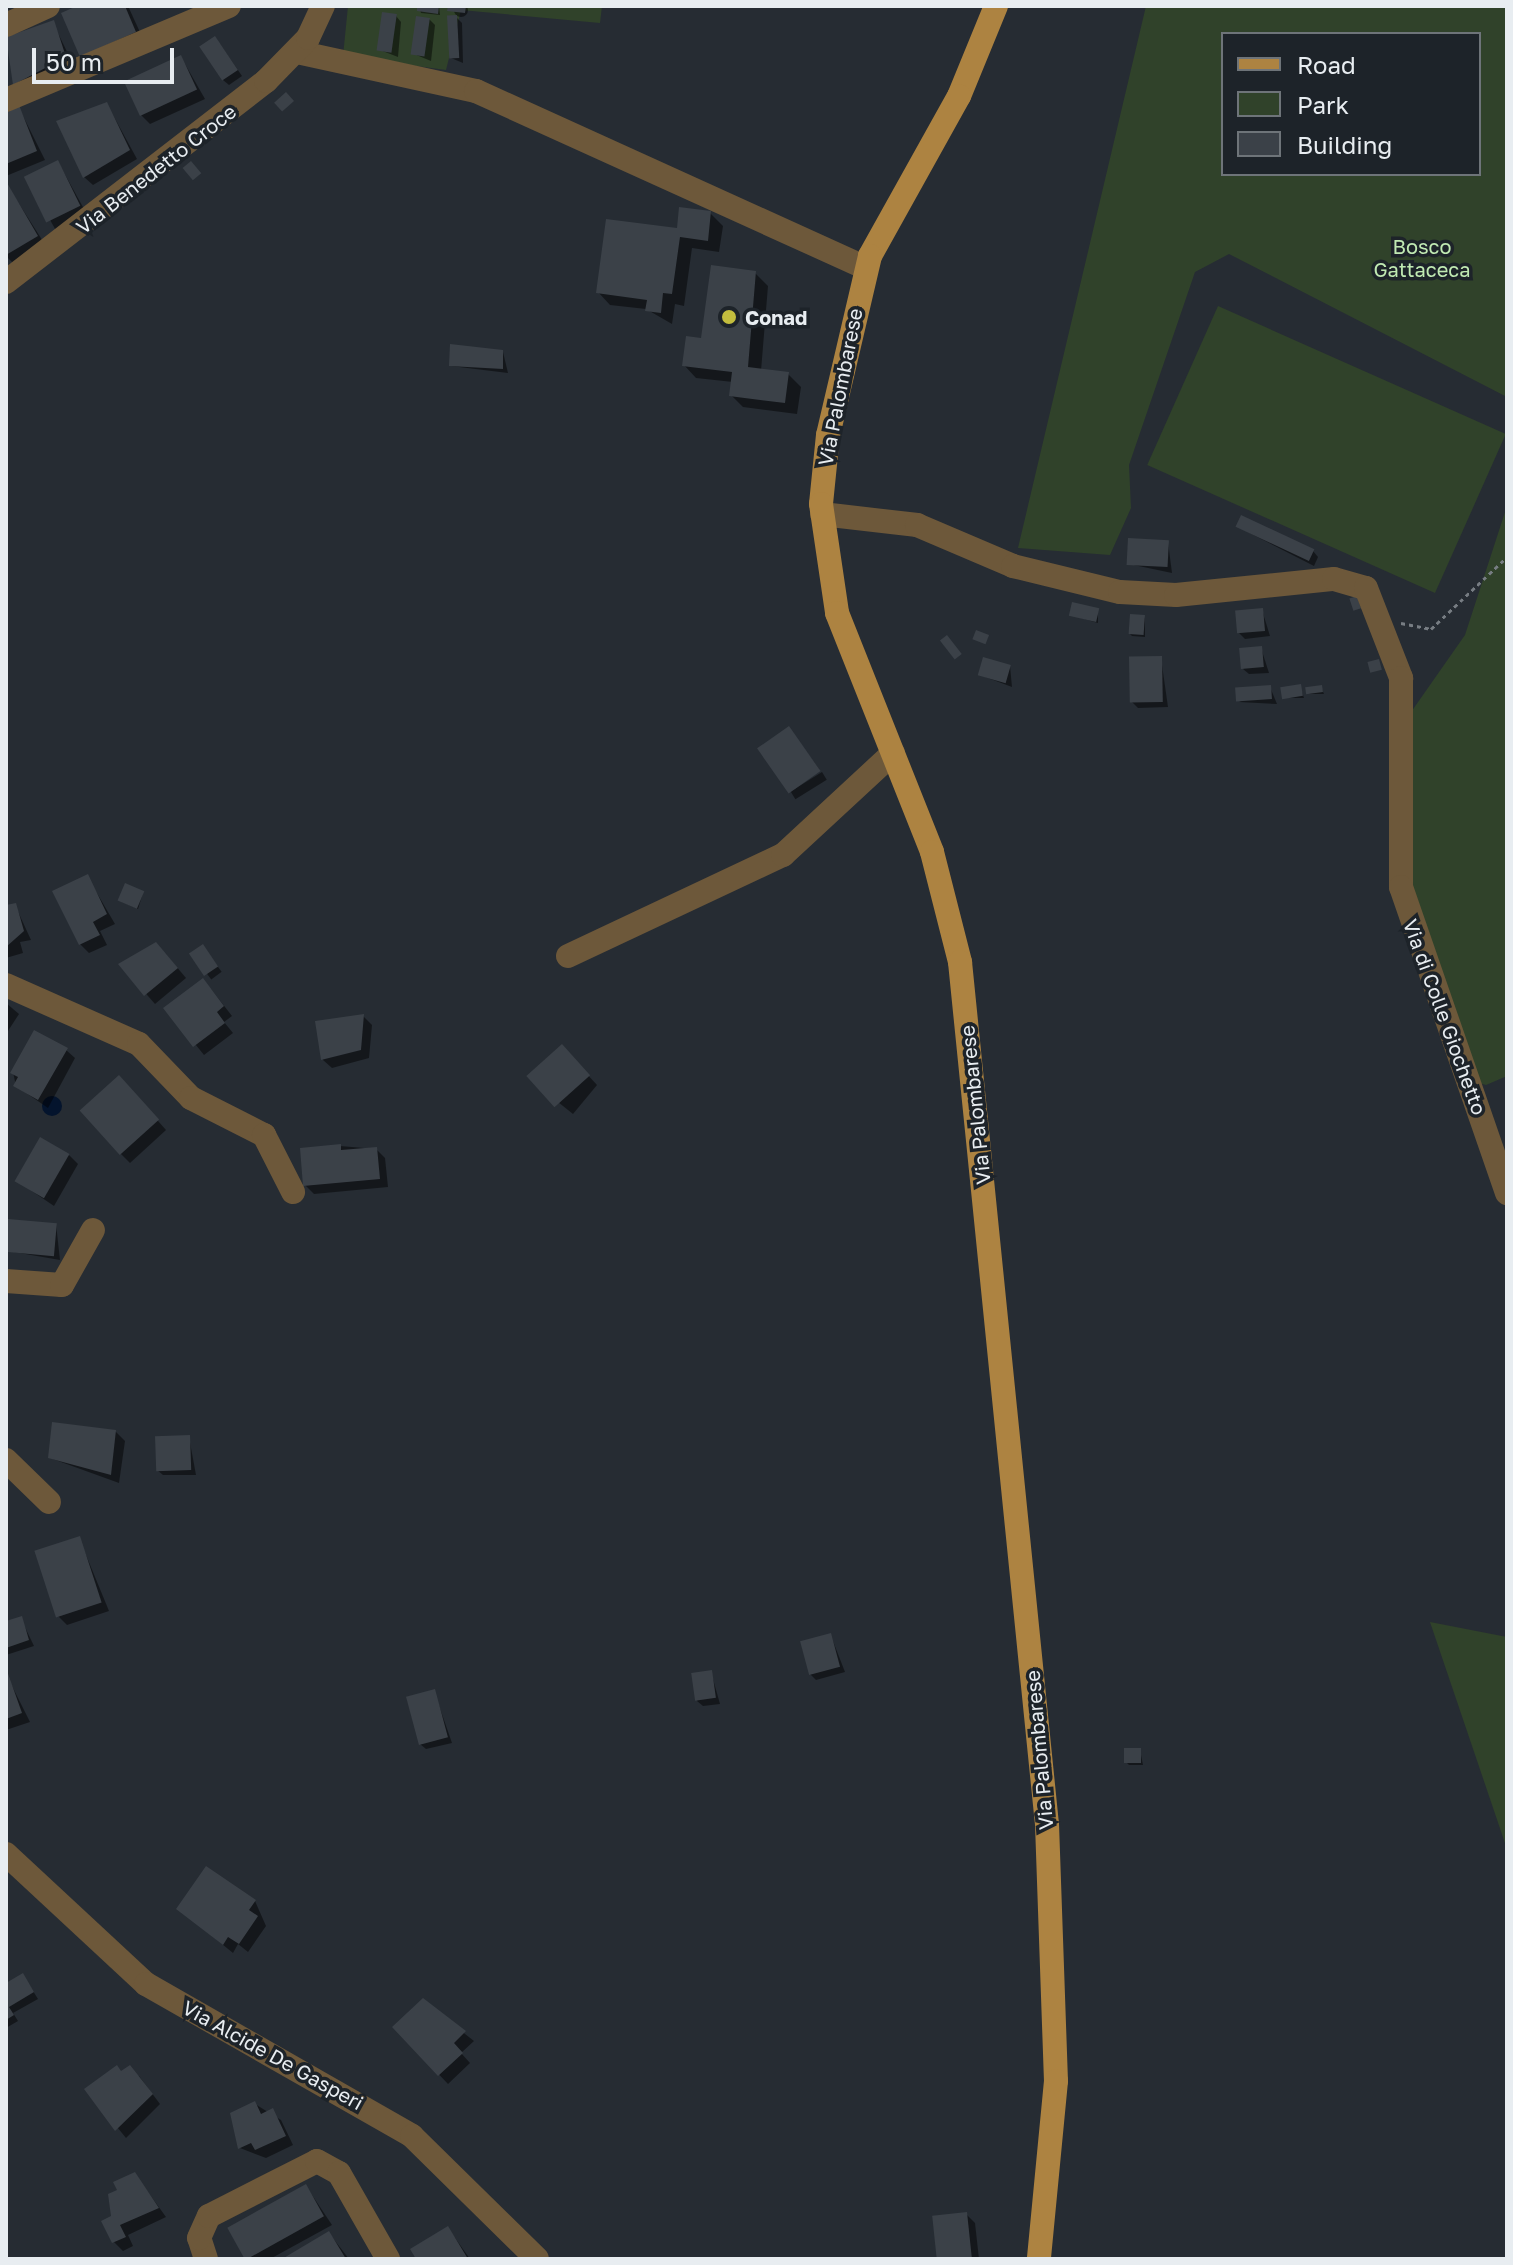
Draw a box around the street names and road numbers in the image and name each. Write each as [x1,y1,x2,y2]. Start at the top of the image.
street label: Via Benedetto Croce [71,99,241,239]
street label: Via Palombarese [813,306,867,468]
street label: Via di Colle Giochetto [1398,916,1492,1118]
street label: Via Palombarese [955,1024,995,1186]
street label: Via Palombarese [1020,1669,1058,1831]
street label: Via Alcide De Gasperi [178,1995,368,2115]

